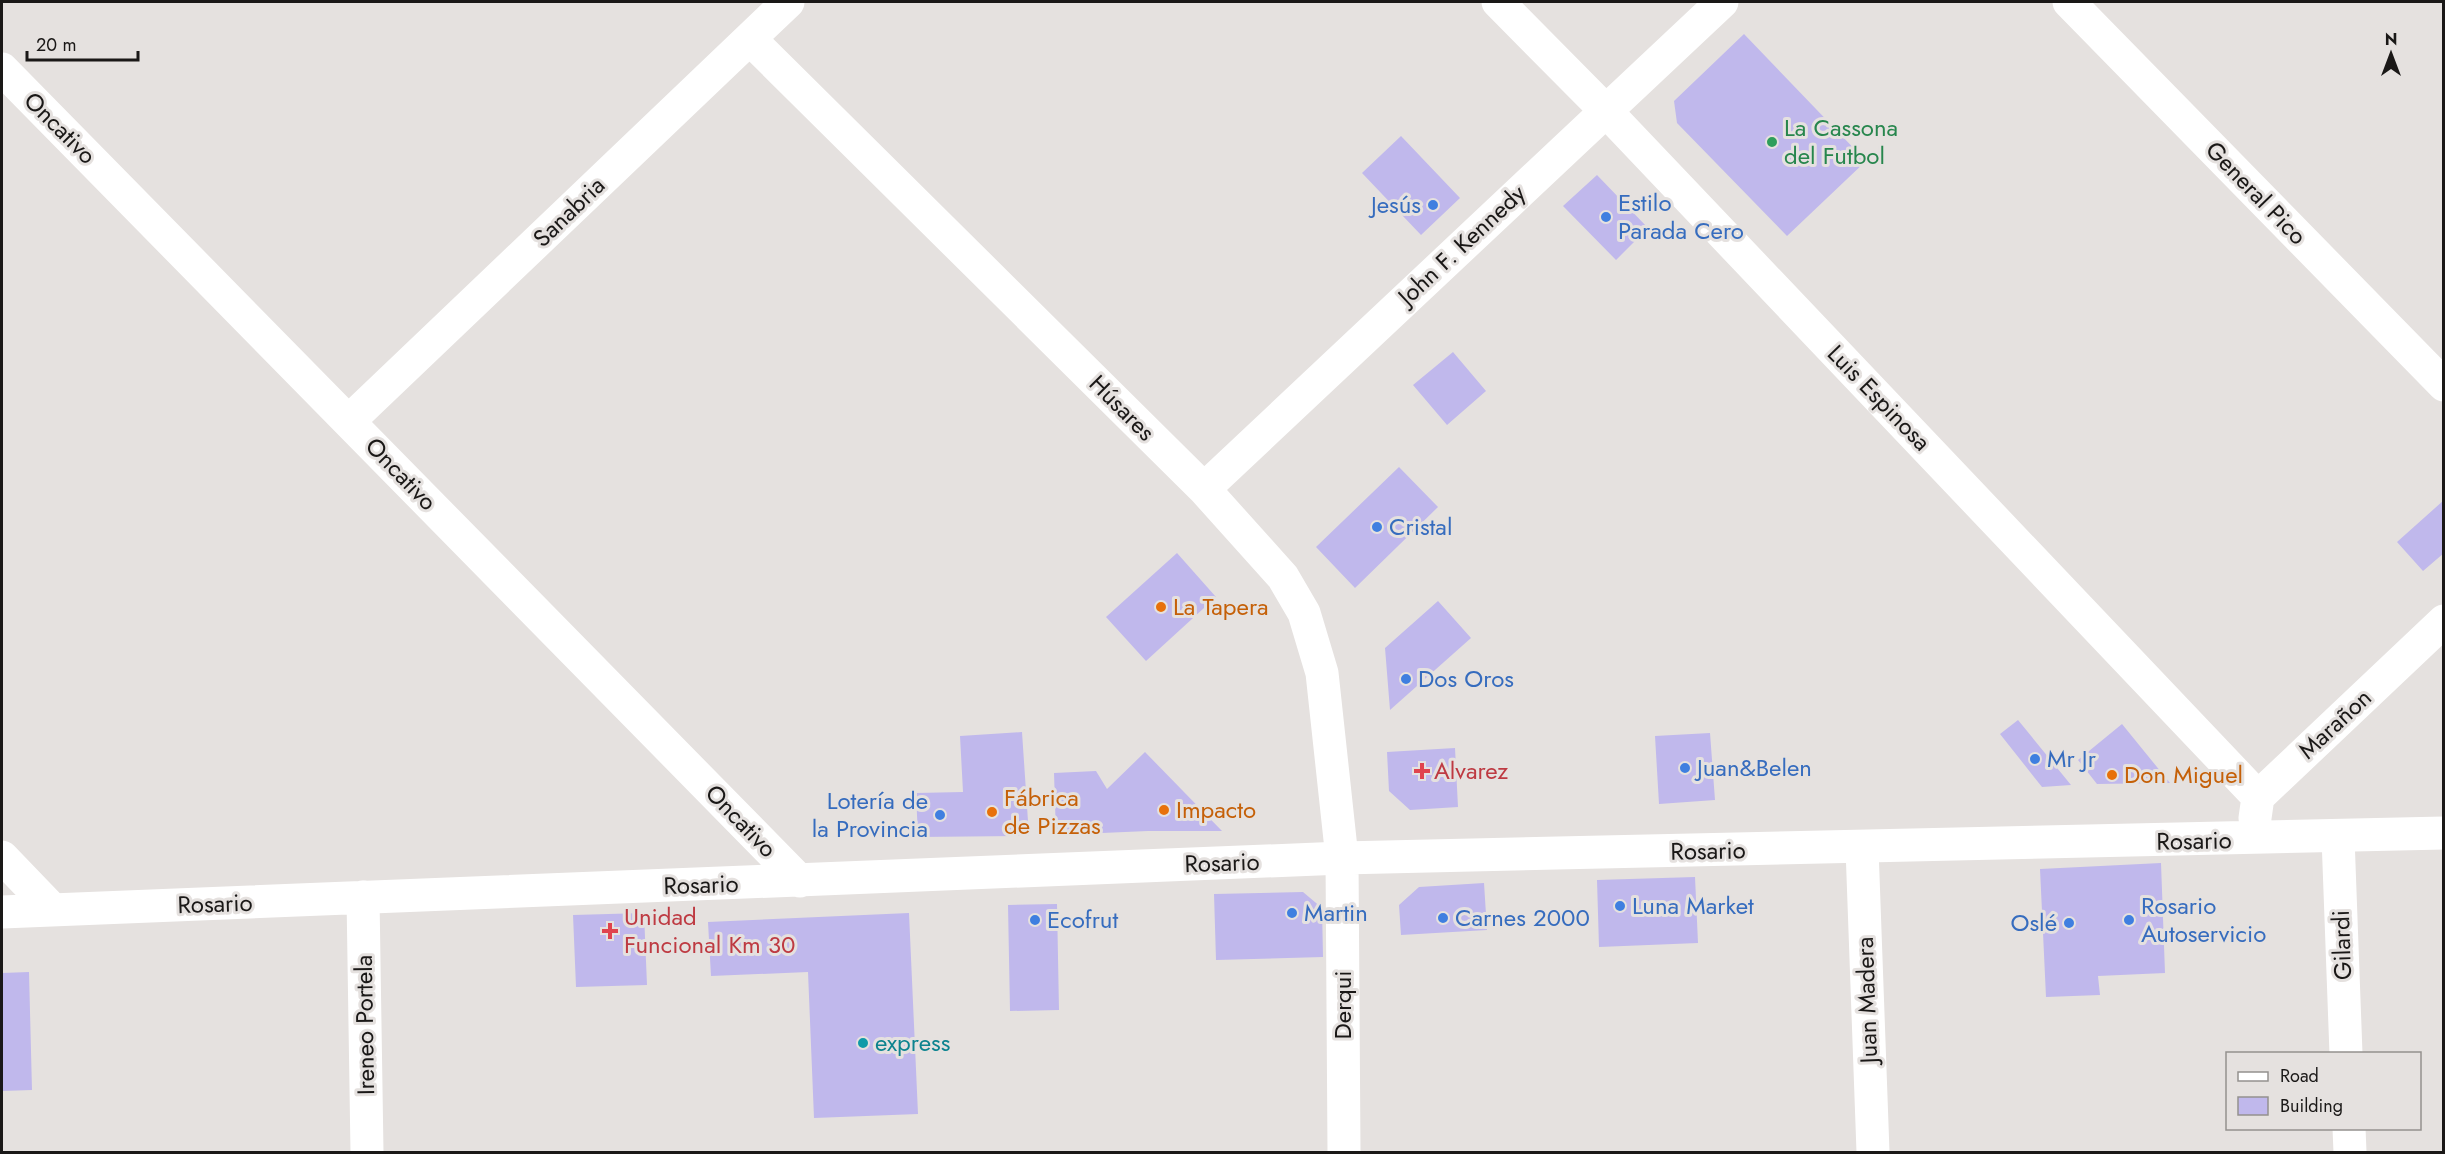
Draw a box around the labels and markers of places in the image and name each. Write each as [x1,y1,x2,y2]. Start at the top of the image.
place label: La Cassona del Futbol [1784,110,1898,173]
marker: La Cassona del Futbol [1765,135,1779,149]
place label: Estilo Parada Cero [1618,185,1744,248]
place label: Jesús [1368,187,1421,222]
marker: Jesús [1426,198,1440,212]
marker: Estilo Parada Cero [1599,210,1613,224]
place label: Cristal [1389,509,1452,544]
marker: Cristal [1370,520,1384,534]
place label: La Tapera [1173,589,1269,624]
marker: La Tapera [1154,600,1168,614]
place label: Dos Oros [1418,661,1514,696]
marker: Dos Oros [1399,672,1413,686]
place label: Mr Jr [2047,741,2097,776]
place label: Juan&Belen [1694,750,1812,785]
marker: Mr Jr [2028,752,2042,766]
place label: Alvarez [1434,753,1508,788]
place label: Don Miguel [2124,757,2243,792]
marker: Juan&Belen [1678,761,1692,775]
marker: Alvarez [1415,764,1429,778]
marker: Don Miguel [2105,768,2119,782]
place label: Fábrica de Pizzas [1004,780,1101,843]
place label: Lotería de la Provincia [812,783,928,846]
place label: Impacto [1176,792,1256,827]
marker: Impacto [1157,803,1171,817]
marker: Fábrica de Pizzas [985,805,999,819]
marker: Lotería de la Provincia [933,808,947,822]
place label: Luna Market [1632,888,1754,923]
place label: Rosario Autoservicio [2141,888,2266,951]
place label: Martin [1304,895,1368,930]
place label: Unidad Funcional Km 30 [624,899,795,962]
marker: Luna Market [1613,899,1627,913]
place label: Carnes 2000 [1455,900,1590,935]
place label: Ecofrut [1047,902,1118,937]
place label: Oslé [2010,905,2057,940]
marker: Martin [1285,906,1299,920]
marker: Carnes 2000 [1436,911,1450,925]
marker: Ecofrut [1028,913,1042,927]
marker: Rosario Autoservicio [2122,913,2136,927]
marker: Oslé [2062,916,2076,930]
marker: Unidad Funcional Km 30 [601,922,619,940]
place label: express [875,1025,950,1060]
marker: express [856,1036,870,1050]

